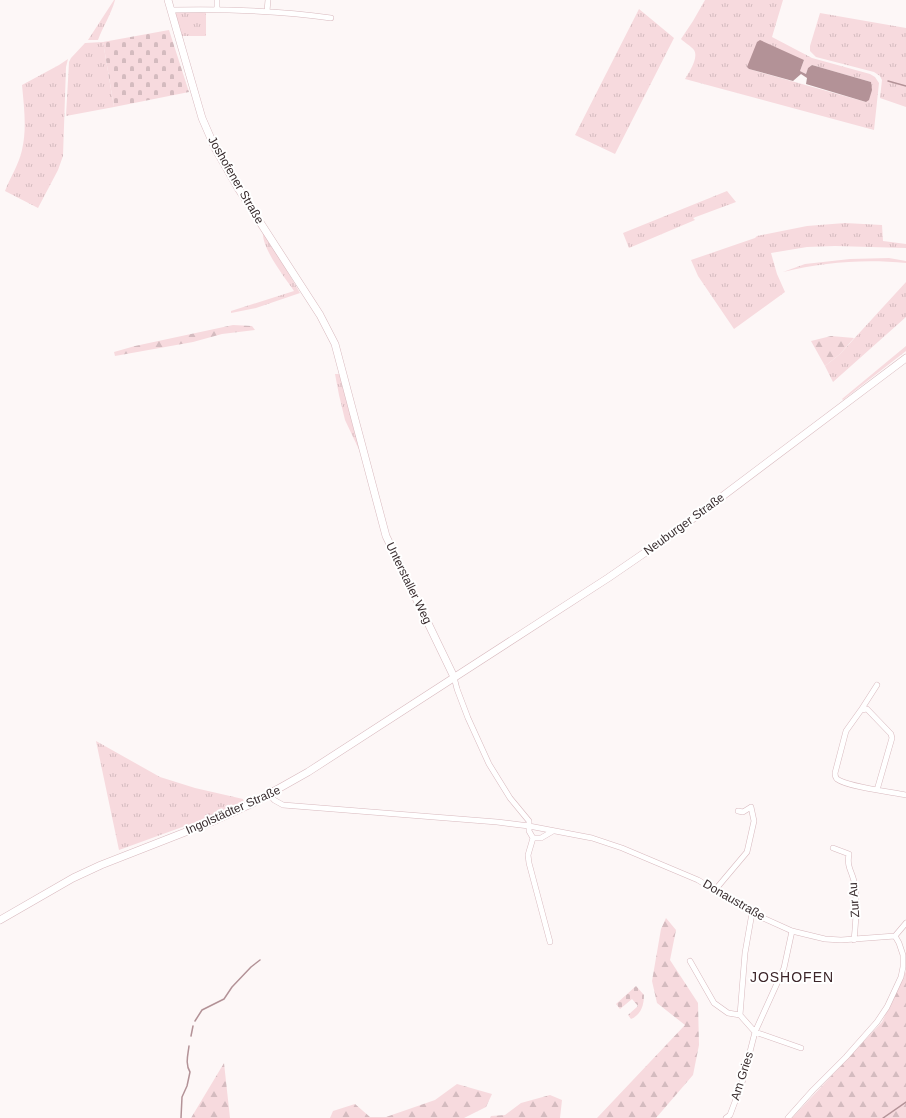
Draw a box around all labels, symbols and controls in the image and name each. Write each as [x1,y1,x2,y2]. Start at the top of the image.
street label: Joshofener Straße [205,134,267,227]
street label: Neuburger Straße [641,490,727,558]
street label: Unterstaller Weg [383,540,435,626]
street label: Ingolstädter Straße [184,783,283,837]
street label: Donaustraße [700,877,768,924]
street label: Zur Au [846,882,862,918]
district label: JOSHOFEN [750,969,834,985]
street label: Am Gries [728,1050,756,1102]

